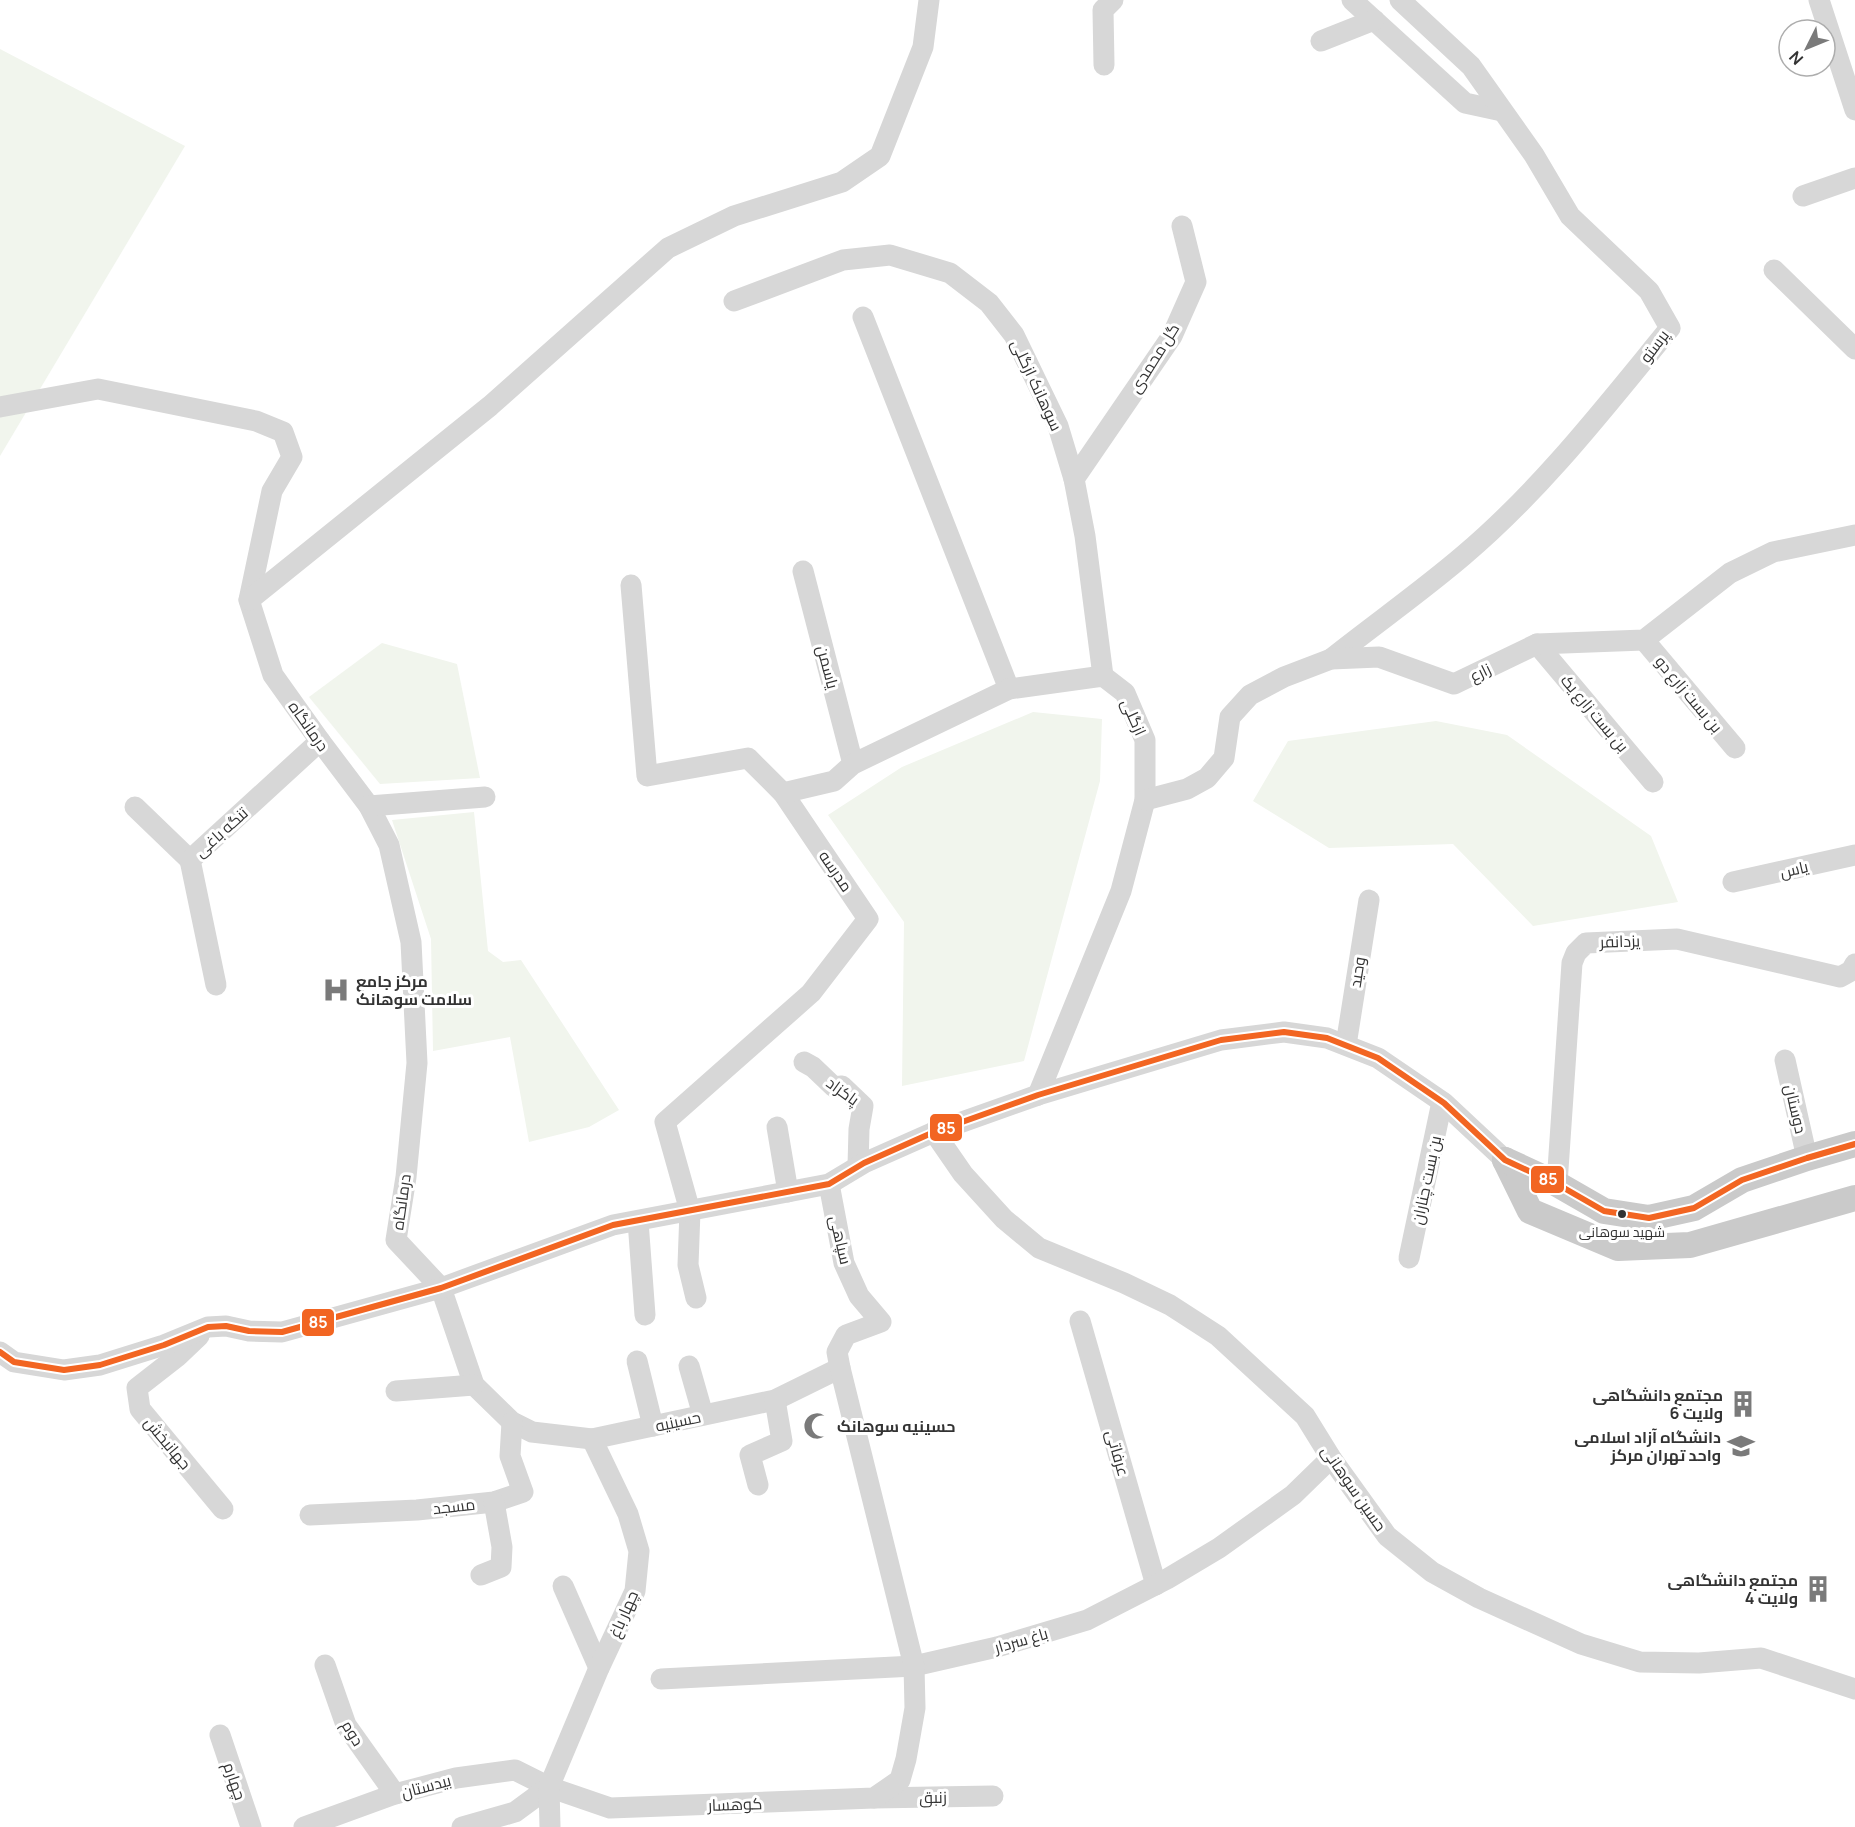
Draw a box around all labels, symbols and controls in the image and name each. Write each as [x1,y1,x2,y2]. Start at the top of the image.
north arrow [1777,18,1837,78]
text: N [1784,47,1808,70]
street label: گل محمدی [1124,319,1184,397]
street label: پرستو [1634,324,1675,368]
street label: سوهانک ازگلی [1006,336,1068,434]
street label: یاسمن [812,643,845,692]
street label: بن بست زارع دو [1650,651,1728,738]
street label: زارع [1465,657,1495,688]
street label: بن بست زارع یک [1555,670,1634,757]
street label: ازگلی [1116,695,1152,739]
street label: درمانگاه [284,697,334,755]
street label: تنگه باغی [189,801,253,862]
street label: مدرسه [814,846,858,896]
street label: یاس [1778,855,1811,883]
street label: یزدانفر [1598,929,1641,953]
street label: وحید [1344,955,1370,989]
place label: مرکز جامع سلامت سوهانک [356,970,472,1010]
hospital icon: مرکز جامع سلامت سوهانک [321,975,351,1005]
street label: پاکزاد [821,1072,865,1112]
street label: دوستان [1780,1082,1812,1136]
line badge: 85 [929,1113,963,1142]
text: 85 [936,1117,956,1139]
street label: بن بست چناران [1406,1133,1447,1227]
line badge: 85 [1530,1165,1565,1194]
text: 85 [1538,1168,1558,1190]
street label: درمانگاه [386,1172,416,1232]
marker: شهید سوهانی [1616,1208,1628,1220]
street label: سپاهی [825,1213,857,1267]
place label: شهید سوهانی [1579,1222,1665,1241]
line badge: 85 [301,1308,335,1337]
text: 85 [308,1311,328,1333]
place label: مجتمع دانشگاهی ولایت 6 [1592,1384,1723,1424]
building icon: مجتمع دانشگاهی ولایت 6 [1728,1389,1758,1419]
street label: حسینیه [653,1405,703,1437]
mosque icon: حسینیه سوهانک [802,1411,832,1441]
street label: جهانبخش [139,1412,197,1474]
place label: حسینیه سوهانک [837,1415,955,1437]
place label: دانشگاه آزاد اسلامی واحد تهران مرکز [1574,1426,1721,1466]
street label: عرفاتی [1101,1427,1135,1479]
school or university icon: دانشگاه آزاد اسلامی واحد تهران مرکز [1726,1431,1756,1461]
street label: حسین سوهانی [1316,1441,1392,1535]
street label: مسجد [432,1493,476,1519]
place label: مجتمع دانشگاهی ولایت 4 [1667,1569,1798,1609]
building icon: مجتمع دانشگاهی ولایت 4 [1803,1574,1833,1604]
street label: چهار باغ [603,1587,644,1641]
street label: باغ سردار [991,1622,1051,1659]
street label: دوم [336,1716,369,1751]
street label: چهارم [217,1759,252,1803]
street label: بیدستان [399,1769,453,1803]
street label: زنبق [919,1786,947,1808]
street label: کوهسار [706,1792,763,1816]

